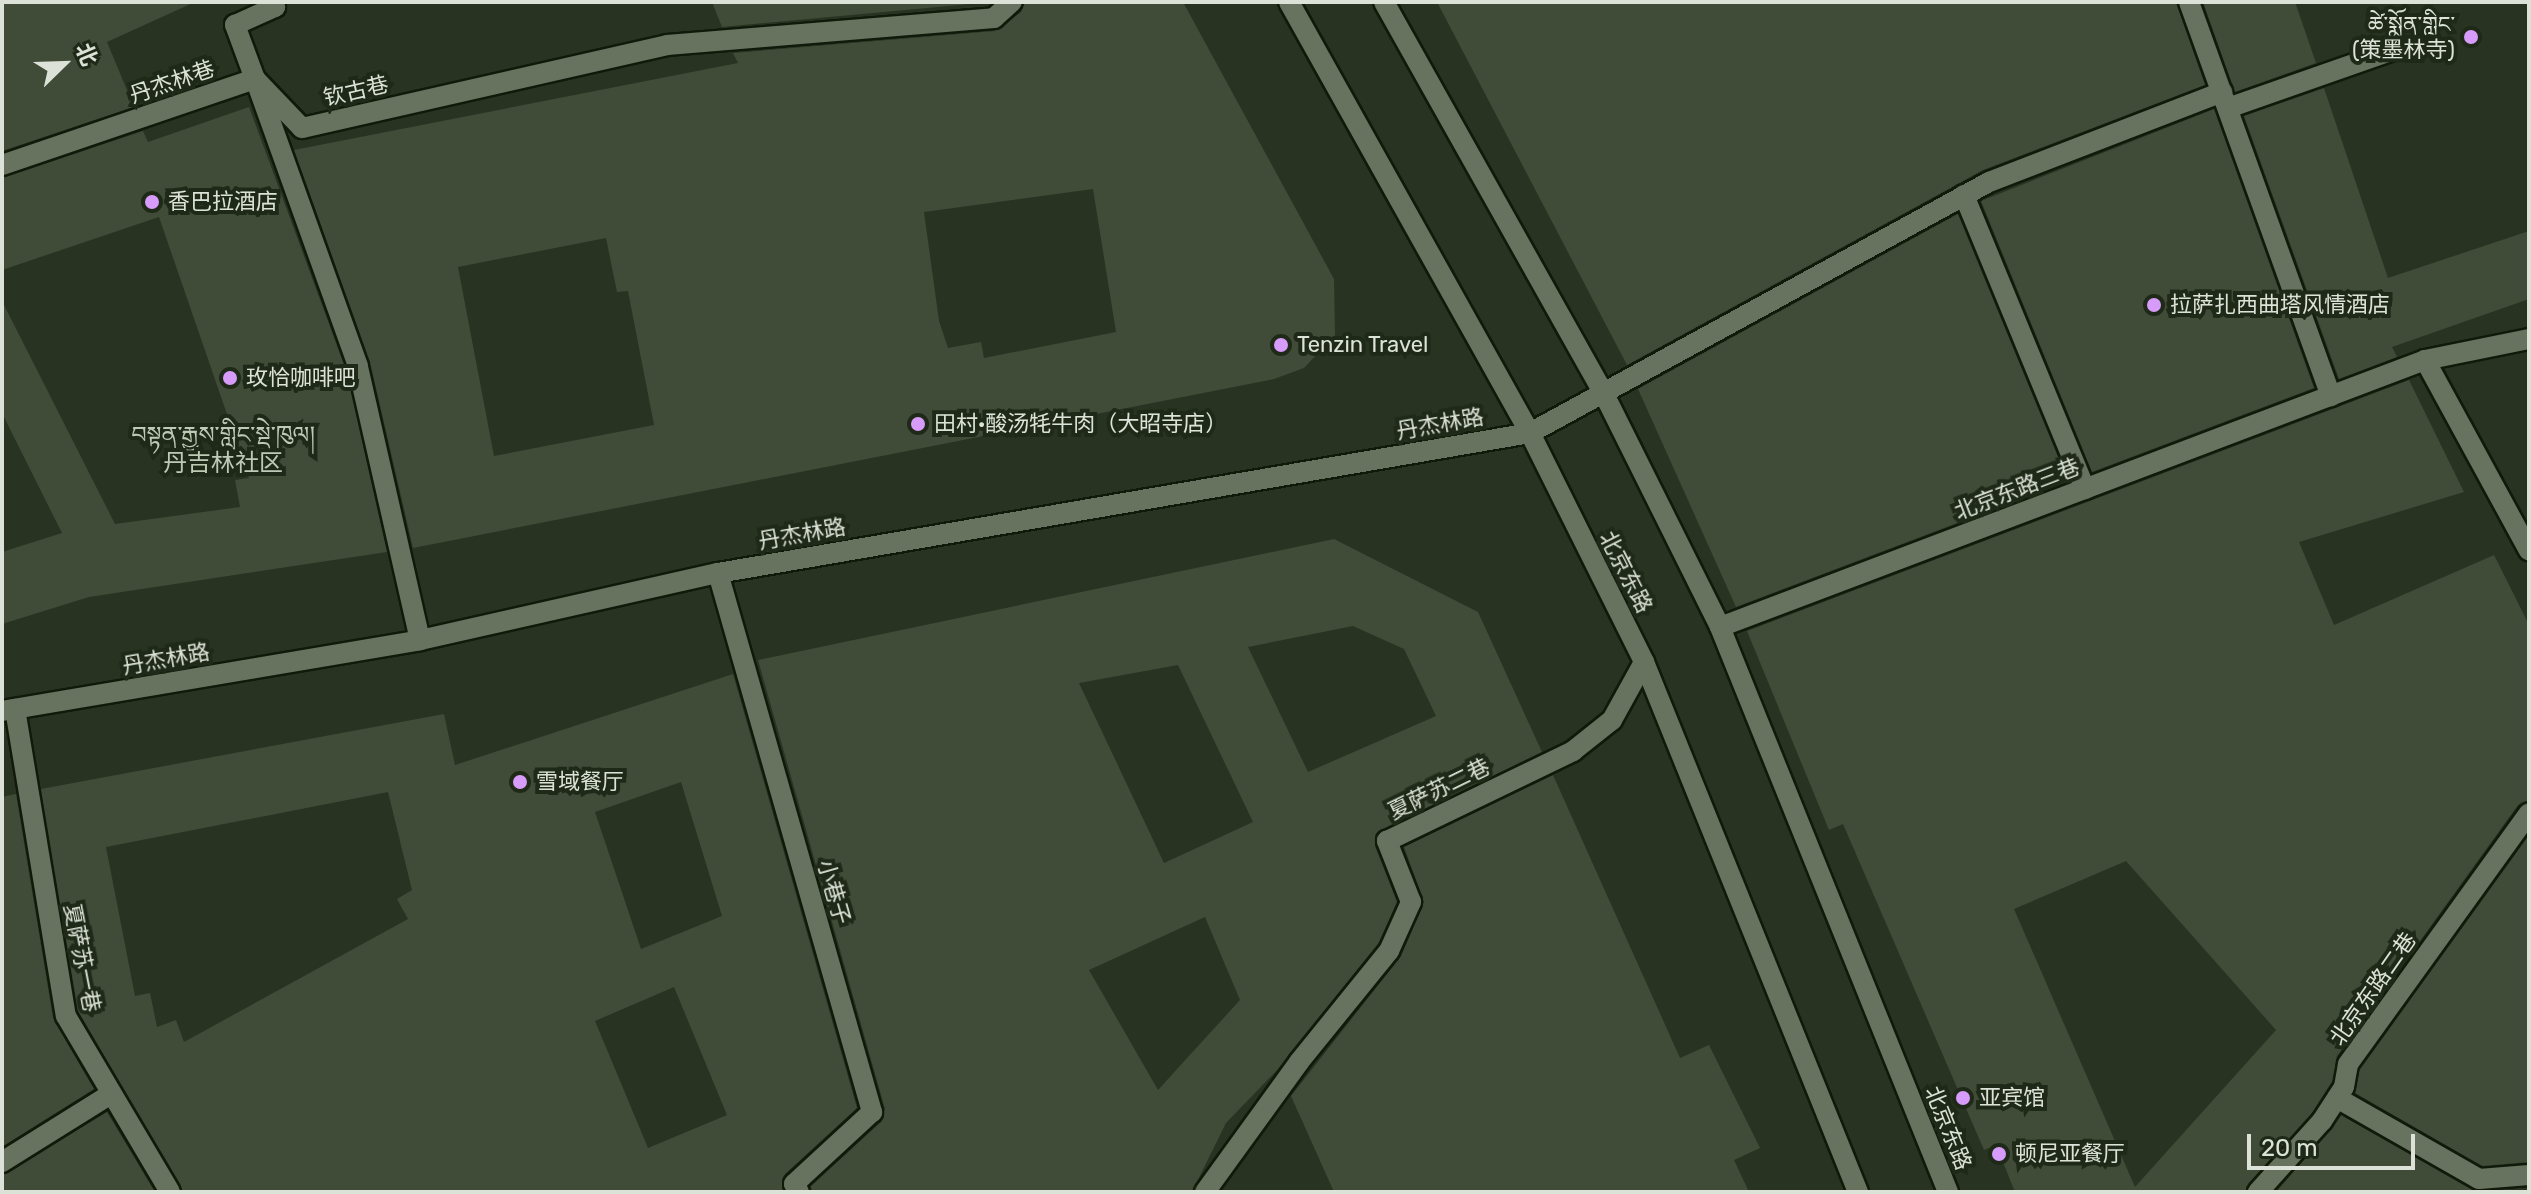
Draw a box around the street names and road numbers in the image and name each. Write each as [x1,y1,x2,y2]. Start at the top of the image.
street label: 丹杰林巷 [126,55,218,109]
street label: 钦古巷 [321,71,391,111]
street label: 丹杰林路 [1394,403,1486,445]
street label: 北京东路三巷 [1951,453,2083,525]
street label: 丹杰林路 [756,513,848,555]
street label: 北京东路 [1594,527,1658,617]
street label: 丹杰林路 [120,638,212,680]
street label: 夏萨苏二巷 [1384,753,1494,825]
street label: 小巷子 [812,857,856,927]
street label: 夏萨苏一巷 [59,901,105,1015]
street label: 北京东路二巷 [2324,927,2422,1051]
street label: 北京东路 [1919,1082,1977,1174]

